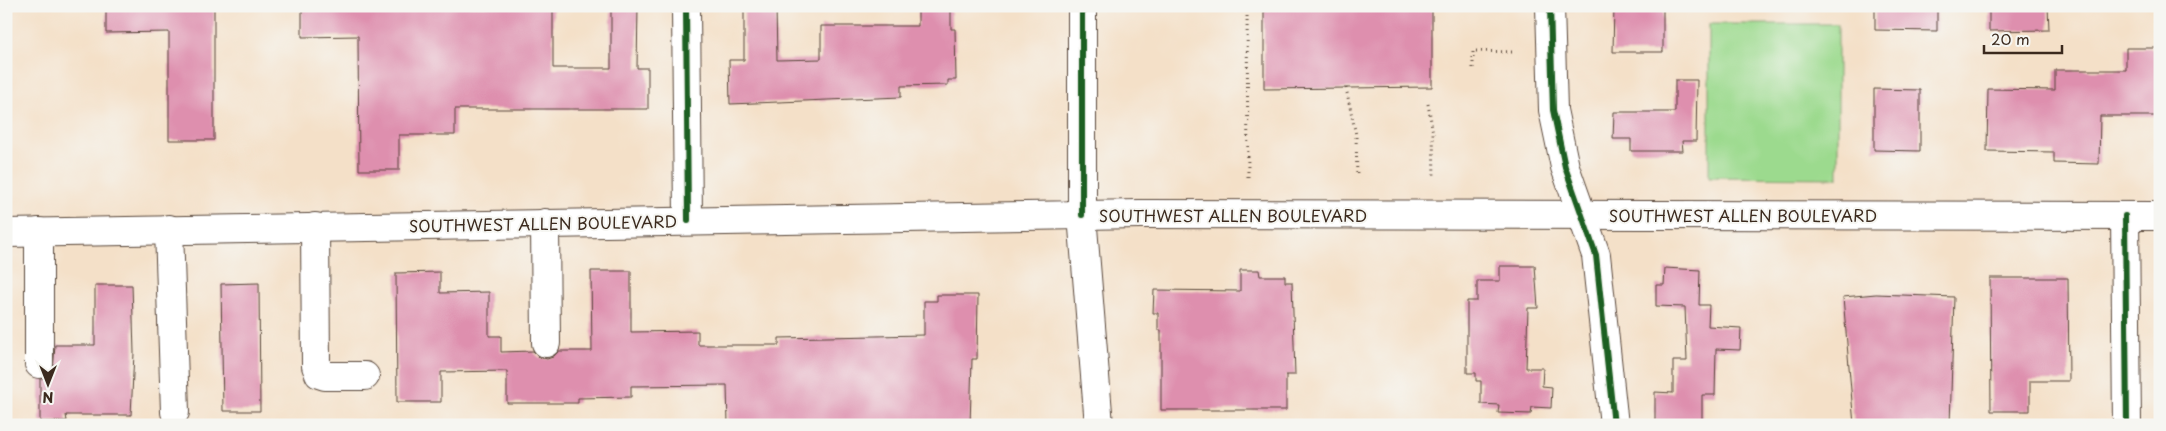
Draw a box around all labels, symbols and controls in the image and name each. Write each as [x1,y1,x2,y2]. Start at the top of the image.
scale bar [1984,22,2061,54]
text: 20 m [1991,27,2030,50]
street label: SOUTHWEST ALLEN BOULEVARD [1099,203,1367,227]
street label: SOUTHWEST ALLEN BOULEVARD [1609,203,1877,227]
street label: SOUTHWEST ALLEN BOULEVARD [409,209,677,237]
north arrow [22,358,72,408]
text: N [42,387,54,408]

